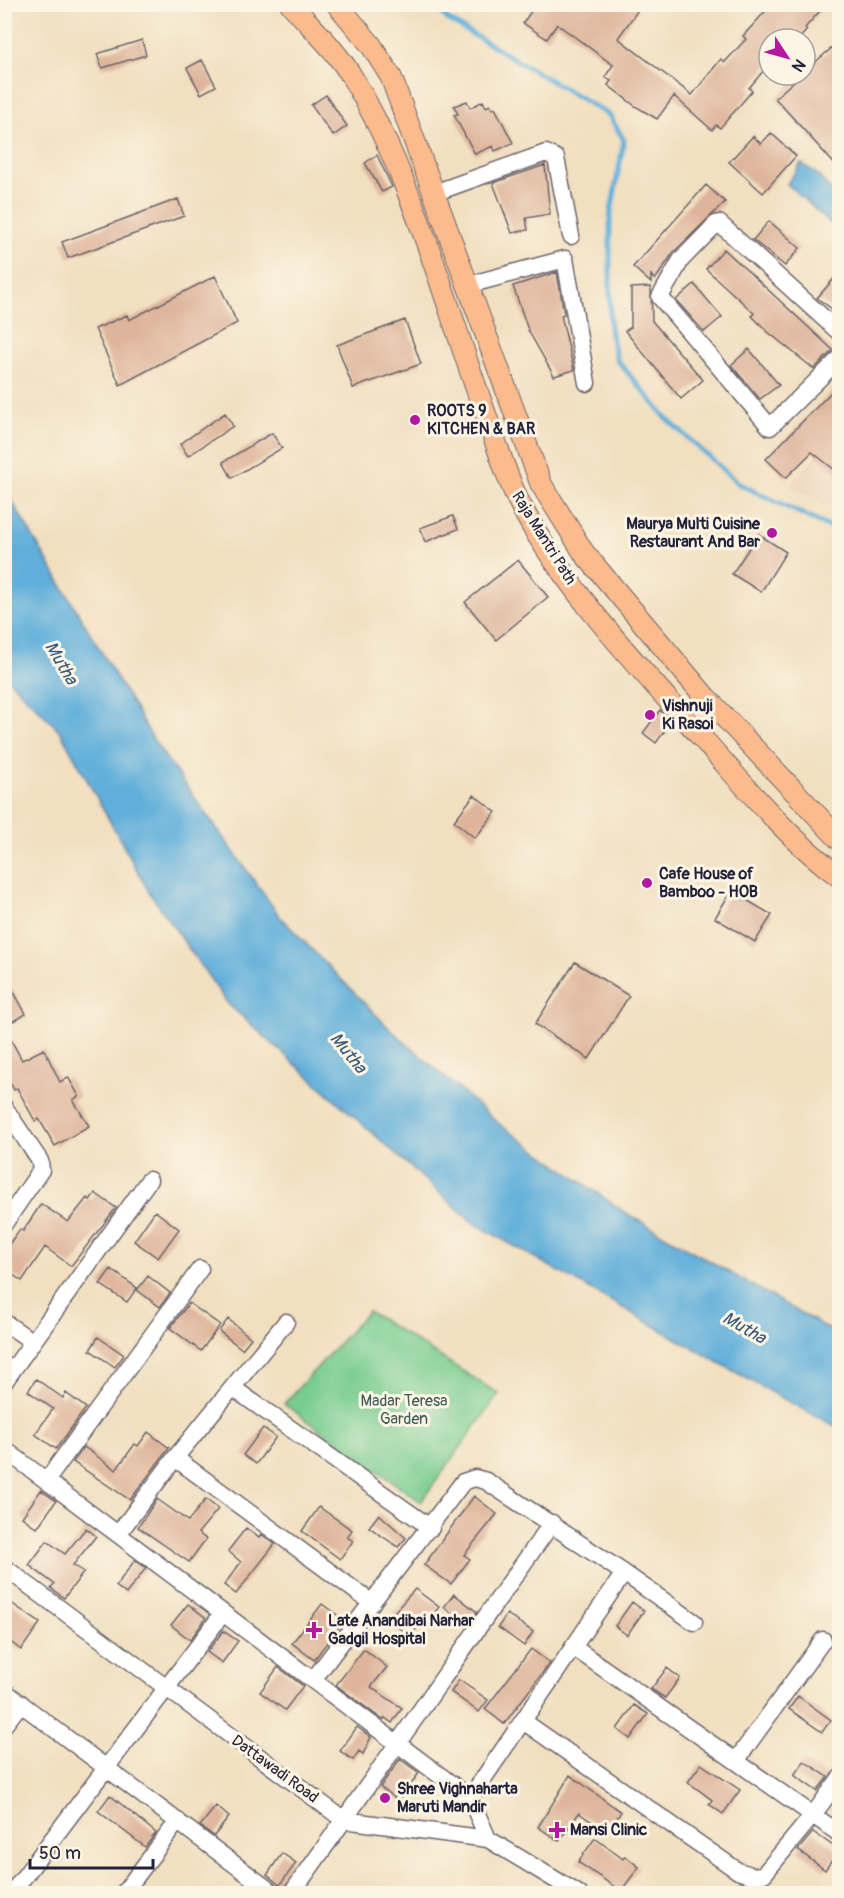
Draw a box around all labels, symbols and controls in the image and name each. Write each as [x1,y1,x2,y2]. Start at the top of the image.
north arrow [757,27,817,87]
text: N [787,55,810,76]
place label: ROOTS 9 KITCHEN & BAR [427,401,536,439]
marker: ROOTS 9 KITCHEN & BAR [408,413,422,427]
street label: Raja Mantri Path [507,488,581,588]
place label: Maurya Multi Cuisine Restaurant And Bar [626,514,761,552]
marker: Maurya Multi Cuisine Restaurant And Bar [765,526,779,540]
water label: Mutha [39,637,84,690]
place label: Vishnuji Ki Rasoi [662,696,713,734]
marker: Vishnuji Ki Rasoi [643,708,657,722]
place label: Cafe House of Bamboo - HOB [659,864,758,902]
marker: Cafe House of Bamboo - HOB [640,876,654,890]
water label: Mutha [325,1028,372,1079]
water label: Mutha [718,1307,771,1350]
park label: Madar Teresa Garden [360,1391,448,1429]
place label: Late Anandibai Narhar Gadgil Hospital [328,1611,474,1649]
marker: Late Anandibai Narhar Gadgil Hospital [305,1621,323,1639]
street label: Dattawadi Road [228,1731,322,1807]
place label: Shree Vighnaharta Maruti Mandir [397,1779,518,1817]
marker: Shree Vighnaharta Maruti Mandir [378,1791,392,1805]
place label: Mansi Clinic [570,1820,647,1840]
marker: Mansi Clinic [548,1821,566,1839]
scale bar [30,1832,153,1870]
text: 50 m [39,1842,81,1865]

